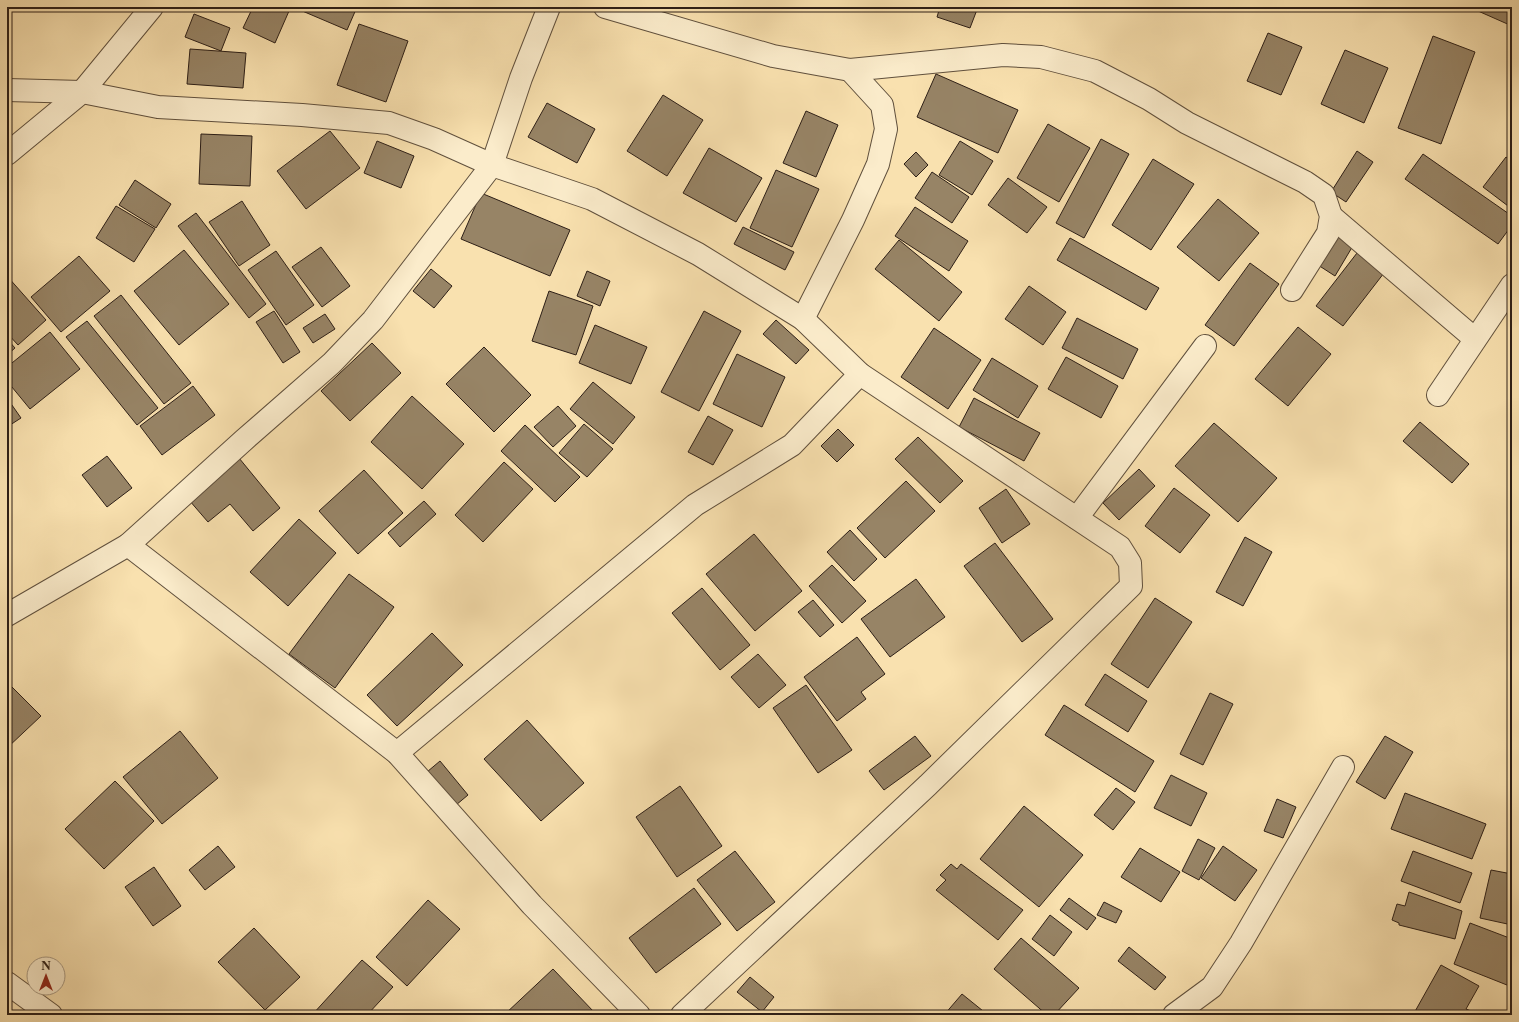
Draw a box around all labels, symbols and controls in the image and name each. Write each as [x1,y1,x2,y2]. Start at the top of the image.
north arrow [26,956,66,996]
text: N [41,959,51,973]

